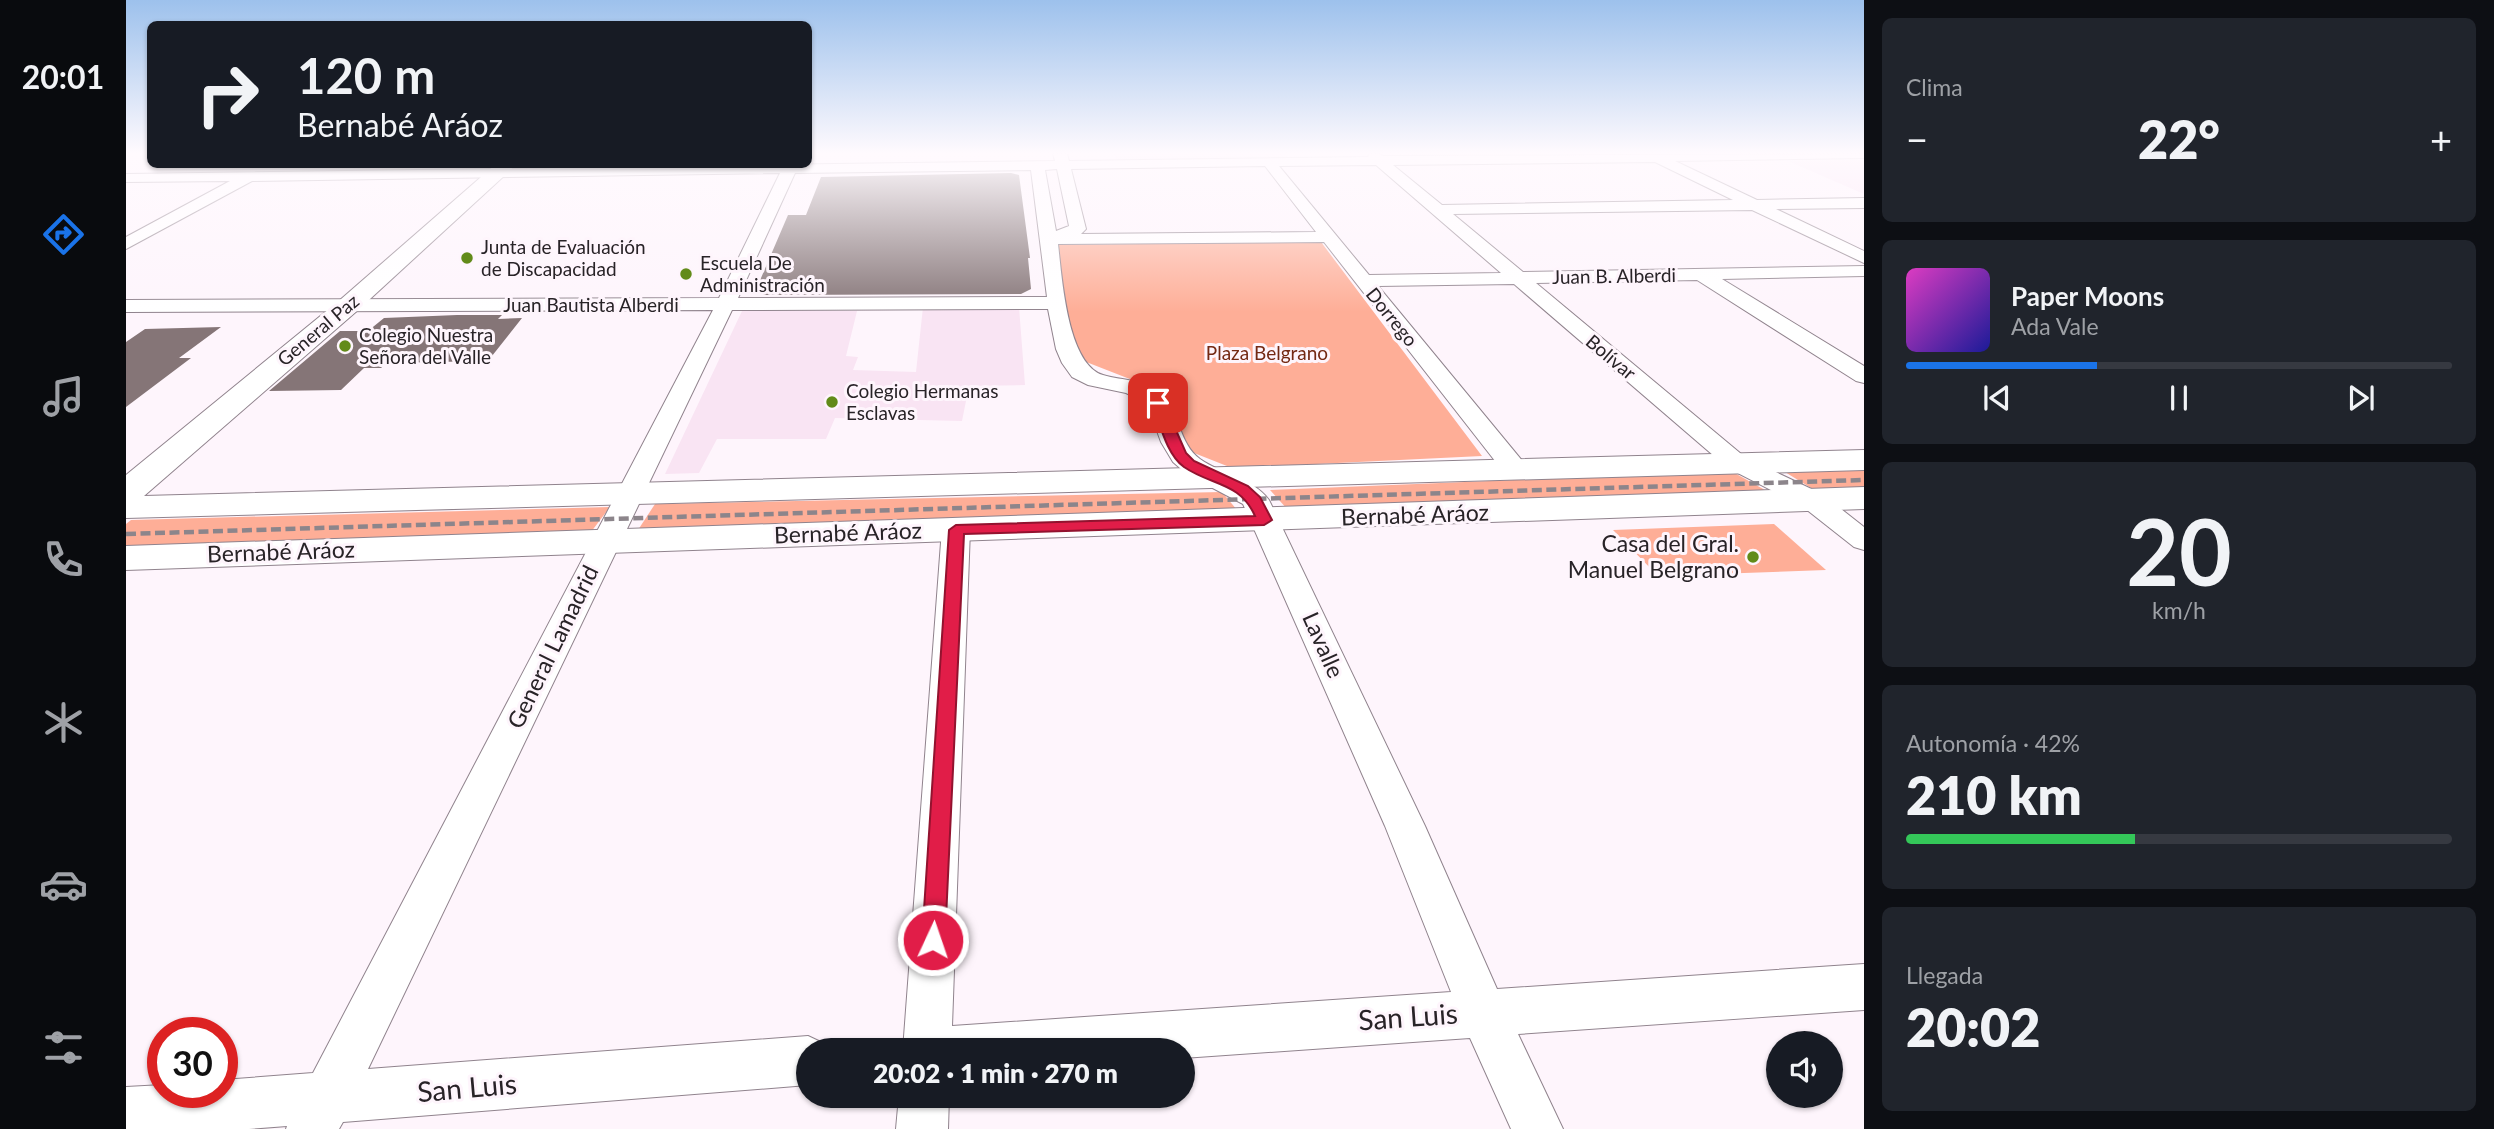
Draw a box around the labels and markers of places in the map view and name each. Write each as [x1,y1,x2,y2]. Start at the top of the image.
place label: Junta de Evaluación de Discapacidad [481,235,646,280]
marker: Junta de Evaluación de Discapacidad [459,250,475,266]
place label: Escuela De Administración [700,251,825,296]
marker: Escuela De Administración [678,266,694,282]
place label: Colegio Nuestra Señora del Valle [359,323,493,368]
marker: Colegio Nuestra Señora del Valle [337,338,353,354]
pin [1128,373,1188,433]
place label: Colegio Hermanas Esclavas [846,379,998,424]
marker: Colegio Hermanas Esclavas [824,394,840,410]
place label: Casa del Gral. Manuel Belgrano [1568,529,1739,583]
marker: Casa del Gral. Manuel Belgrano [1745,549,1761,565]

